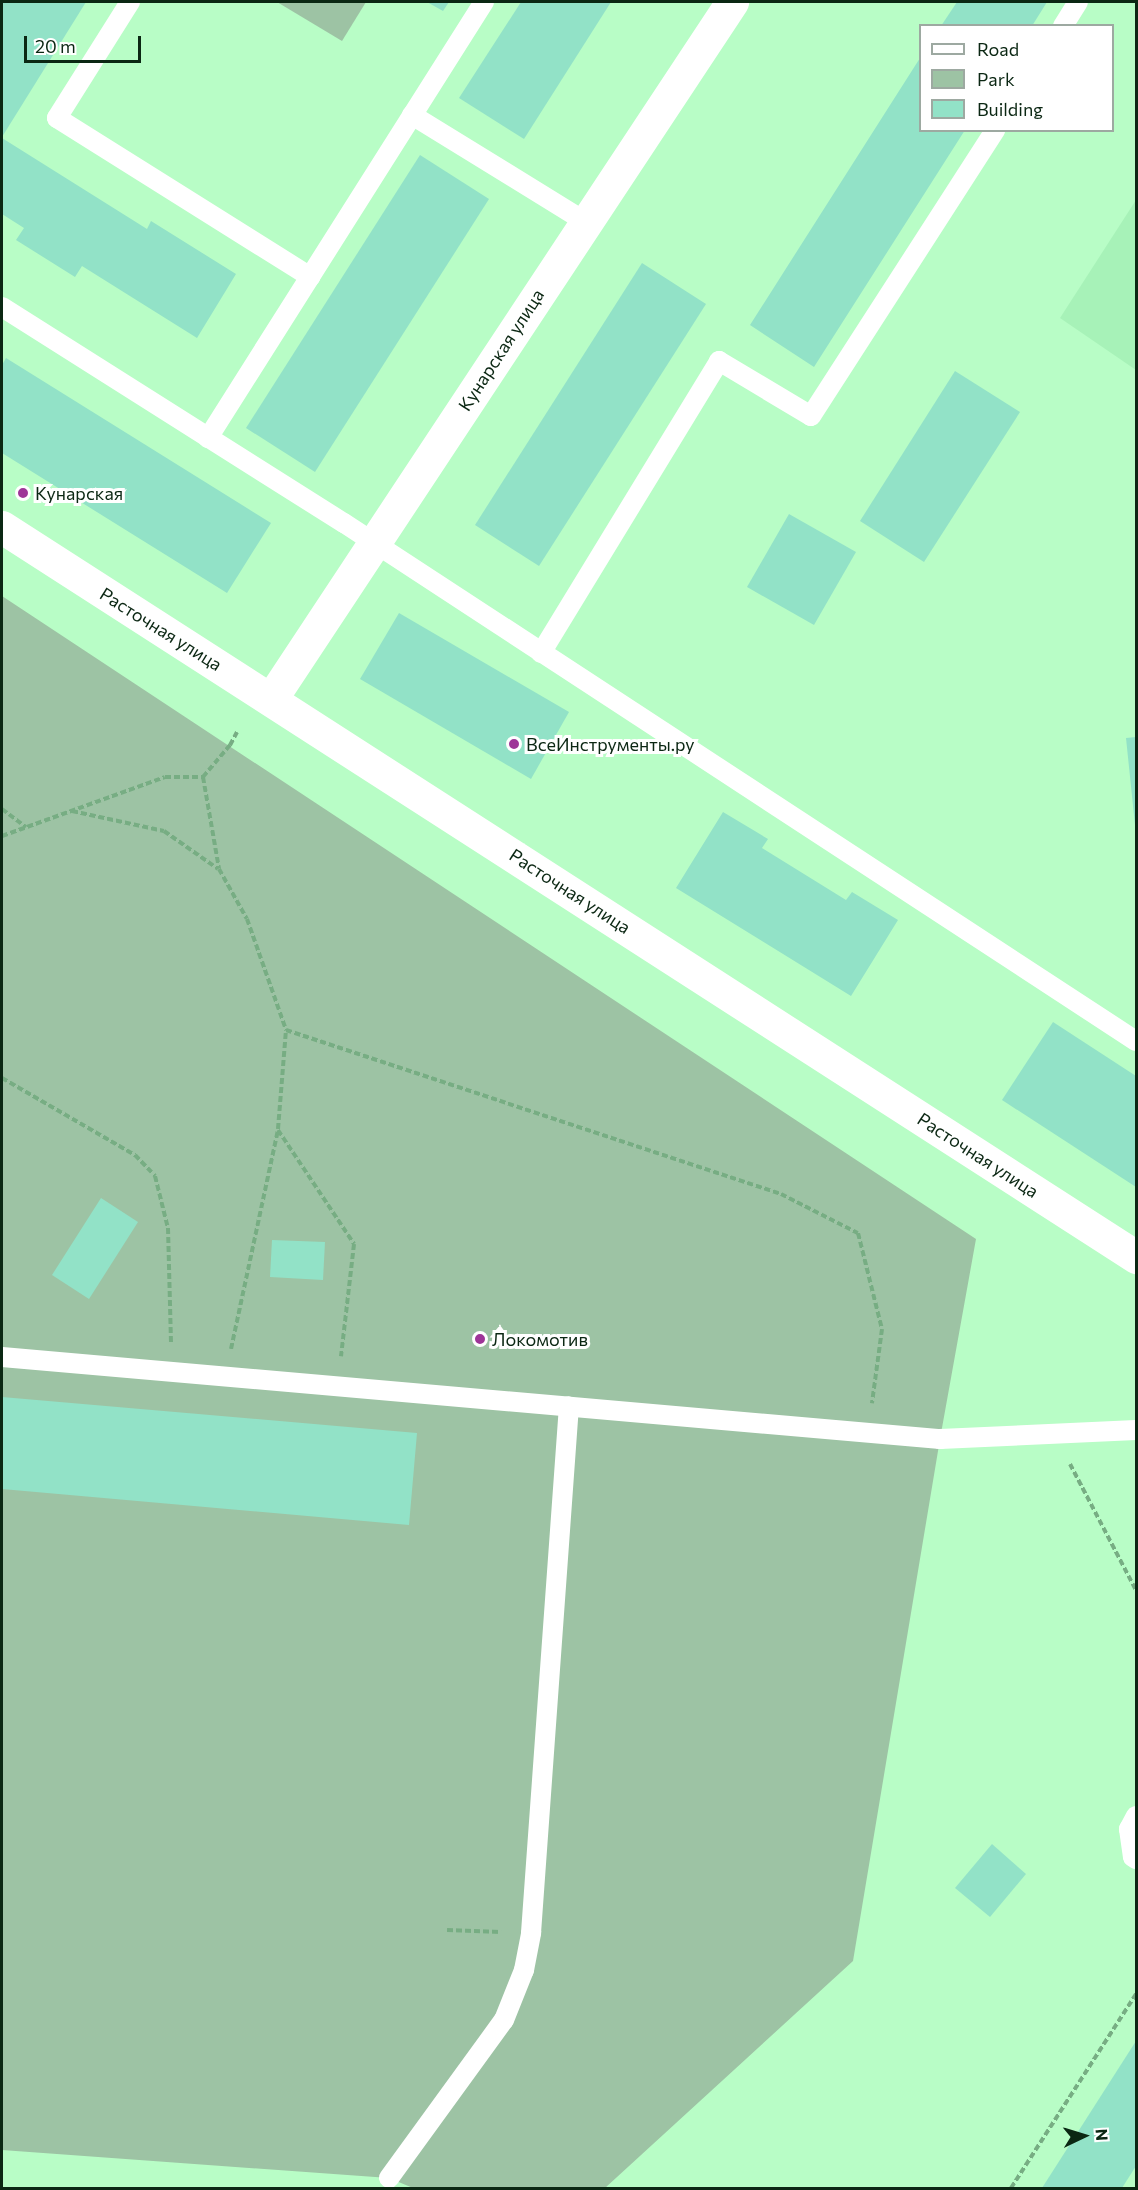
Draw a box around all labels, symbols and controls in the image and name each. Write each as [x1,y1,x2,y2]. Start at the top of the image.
scale bar [27,24,144,62]
legend [919,24,1114,132]
text: 20 m [35,35,76,57]
text: Road [977,38,1019,60]
text: Park [977,68,1015,90]
text: Building [977,98,1043,120]
street label: Кунарская улица [454,285,548,415]
place label: Кунарская [35,482,123,504]
marker: Кунарская [16,486,30,500]
street label: Расточная улица [96,583,226,675]
place label: ВсеИнструменты.ру [526,733,695,755]
marker: ВсеИнструменты.ру [507,737,521,751]
street label: Расточная улица [505,844,635,938]
street label: Расточная улица [913,1108,1043,1202]
place label: Локомотив [492,1328,588,1350]
marker: Локомотив [473,1332,487,1346]
north arrow [1054,2106,1114,2166]
text: N [1093,2128,1112,2141]

